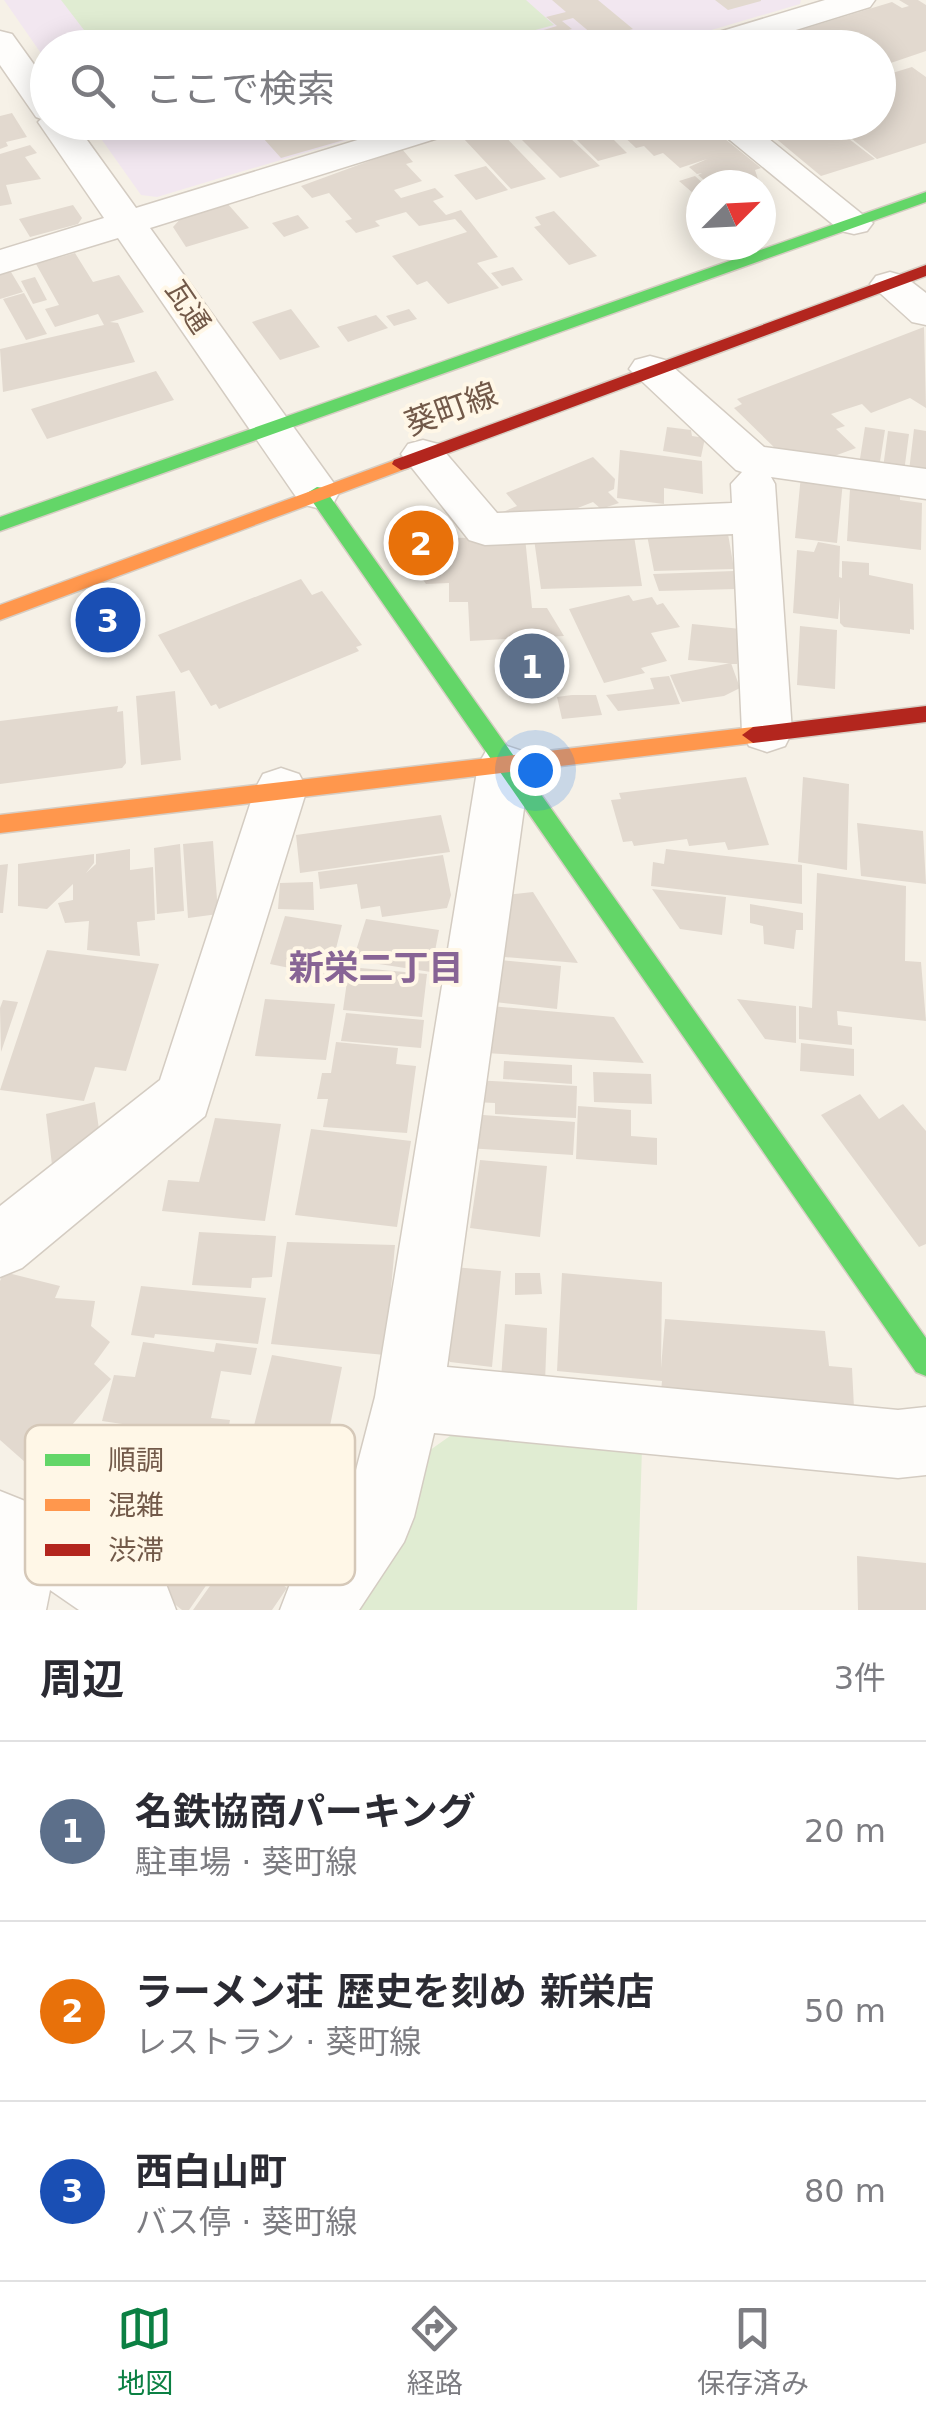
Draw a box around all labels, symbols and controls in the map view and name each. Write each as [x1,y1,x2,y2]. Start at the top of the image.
search box [30,30,896,140]
icon: search [65,58,120,113]
text: ここで検索 [145,67,335,111]
north arrow [686,170,776,260]
street label: 瓦通 [159,275,217,339]
street label: 葵町線 [399,375,503,443]
pin: 2 [388,506,454,580]
pin: 3 [76,582,140,658]
pin: 1 [500,628,564,704]
your location [510,745,561,796]
district label: 新栄二丁目 [288,948,464,988]
legend [25,1425,355,1585]
text: 順調 [108,1444,164,1477]
text: 混雑 [108,1489,164,1522]
text: 渋滞 [108,1534,164,1567]
text: 周辺 [40,1655,124,1704]
text: 3件 [834,1659,886,1697]
text: 名鉄協商パーキング [135,1790,476,1834]
text: 1 [61,1812,84,1850]
text: 20 m [804,1812,886,1850]
text: 駐車場 · 葵町線 [135,1843,358,1881]
text: ラーメン荘 歴史を刻め 新栄店 [135,1970,654,2014]
text: 2 [61,1992,84,2030]
text: 50 m [804,1992,886,2030]
text: レストラン · 葵町線 [135,2023,422,2061]
text: 西白山町 [135,2150,287,2194]
text: 3 [61,2172,84,2210]
text: 80 m [804,2172,886,2210]
text: バス停 · 葵町線 [135,2203,358,2241]
tab: 地図 [117,2301,173,2401]
tab: 経路 [407,2301,463,2401]
tab: 保存済み [697,2301,809,2401]

